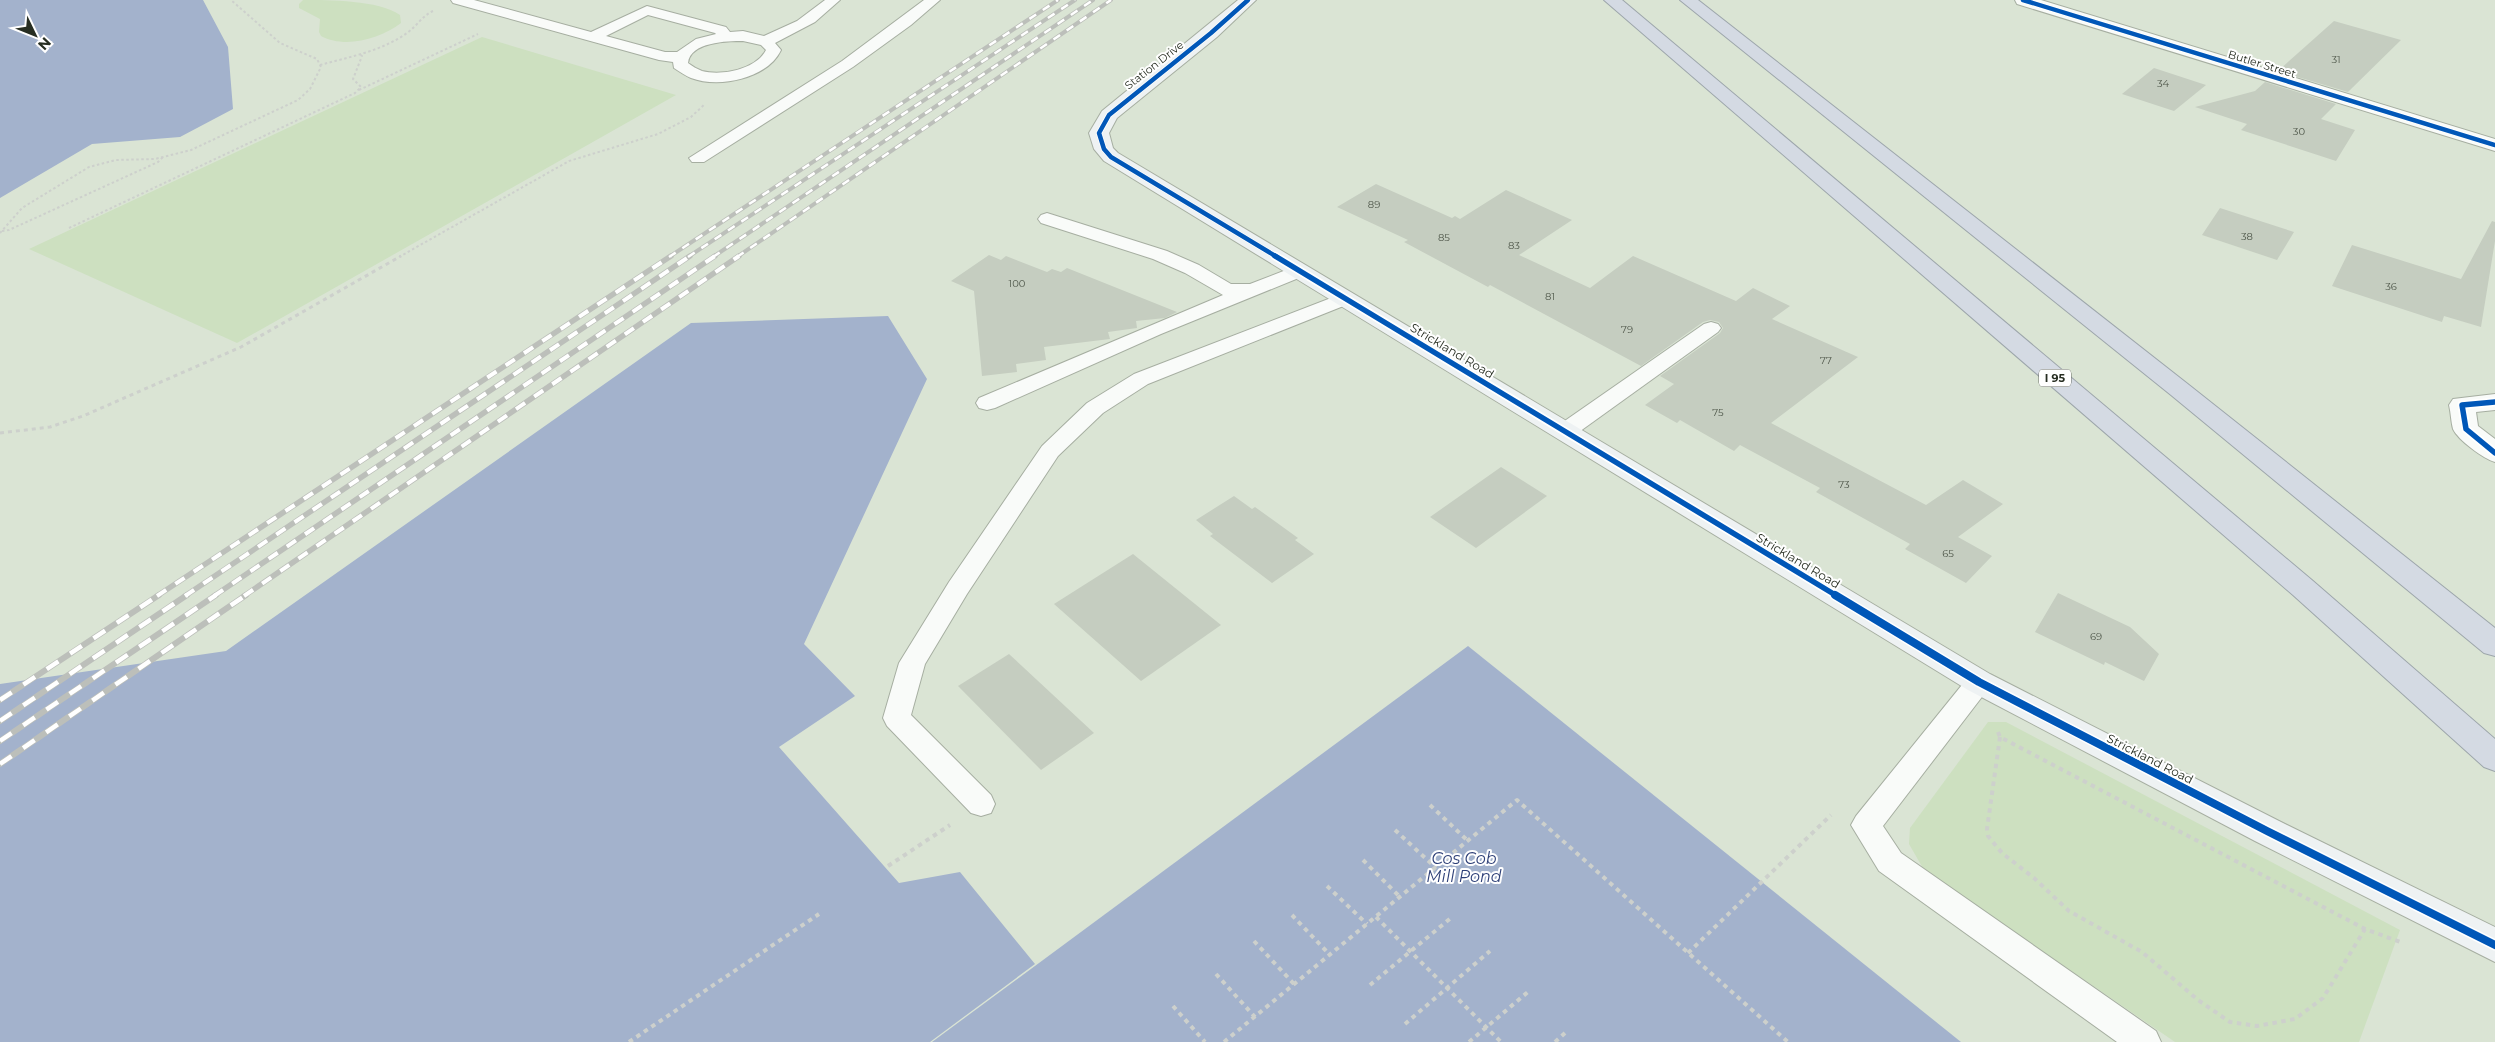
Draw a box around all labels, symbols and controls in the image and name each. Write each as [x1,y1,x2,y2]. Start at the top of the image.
north arrow [10,10,60,60]
text: N [34,34,55,54]
street label: Station Drive [1122,37,1187,92]
street label: Butler Street [2226,47,2298,81]
house number: 31 [2331,53,2341,66]
house number: 34 [2157,77,2170,90]
house number: 30 [2293,125,2306,138]
house number: 89 [1368,198,1380,211]
house number: 38 [2241,230,2253,243]
house number: 85 [1438,231,1450,244]
house number: 83 [1508,239,1520,252]
house number: 100 [1009,277,1026,290]
house number: 36 [2385,280,2397,293]
house number: 81 [1545,290,1555,303]
street label: Strickland Road [1408,320,1497,381]
house number: 79 [1621,323,1633,336]
house number: 77 [1820,354,1832,367]
road number: I 95 [2039,369,2071,386]
house number: 75 [1712,406,1724,419]
house number: 73 [1838,478,1850,491]
street label: Strickland Road [1754,530,1843,591]
house number: 65 [1942,547,1954,560]
house number: 69 [2090,630,2102,643]
street label: Strickland Road [2104,730,2196,787]
water label: Cos Cob Mill Pond [1426,849,1502,886]

